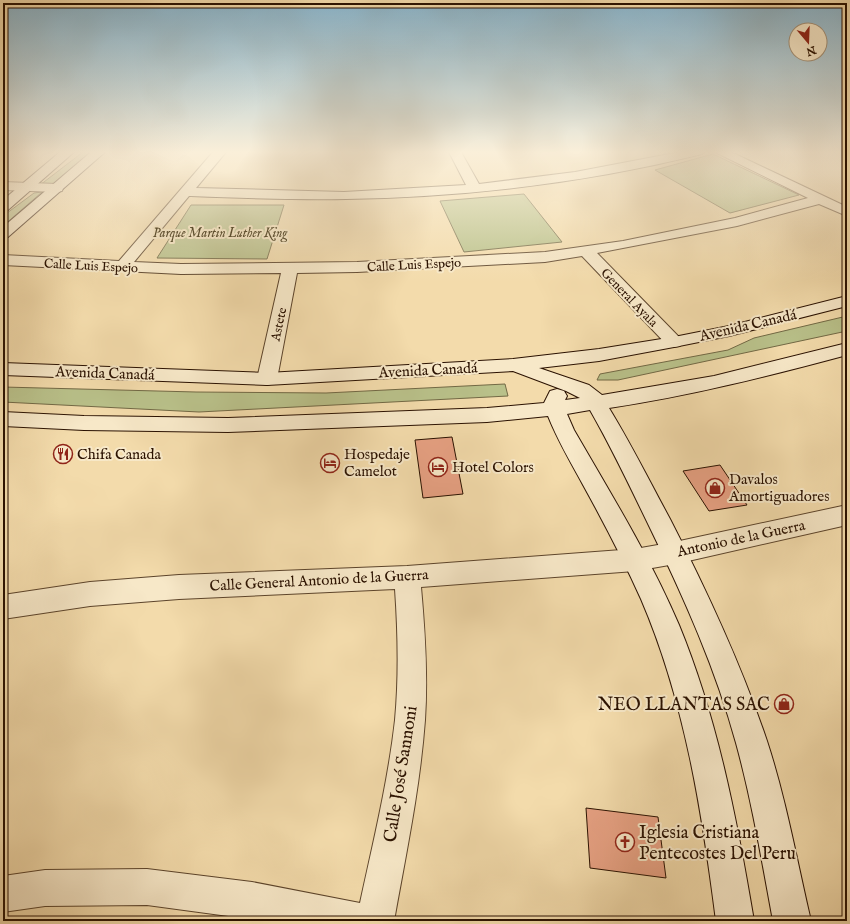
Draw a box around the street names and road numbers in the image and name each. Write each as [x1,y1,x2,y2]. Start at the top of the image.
street label: Calle Luis Espejo [367,255,462,276]
street label: Calle Luis Espejo [43,256,138,277]
street label: General Ayala [597,265,662,331]
street label: Avenida Canadá [697,305,799,346]
street label: Astete [267,306,291,344]
street label: Avenida Canadá [377,358,479,383]
street label: Avenida Canadá [54,362,155,385]
street label: Antonio de la Guerra [674,516,807,562]
street label: Calle General Antonio de la Guerra [209,565,429,596]
street label: Calle José Sannoni [379,704,424,844]

